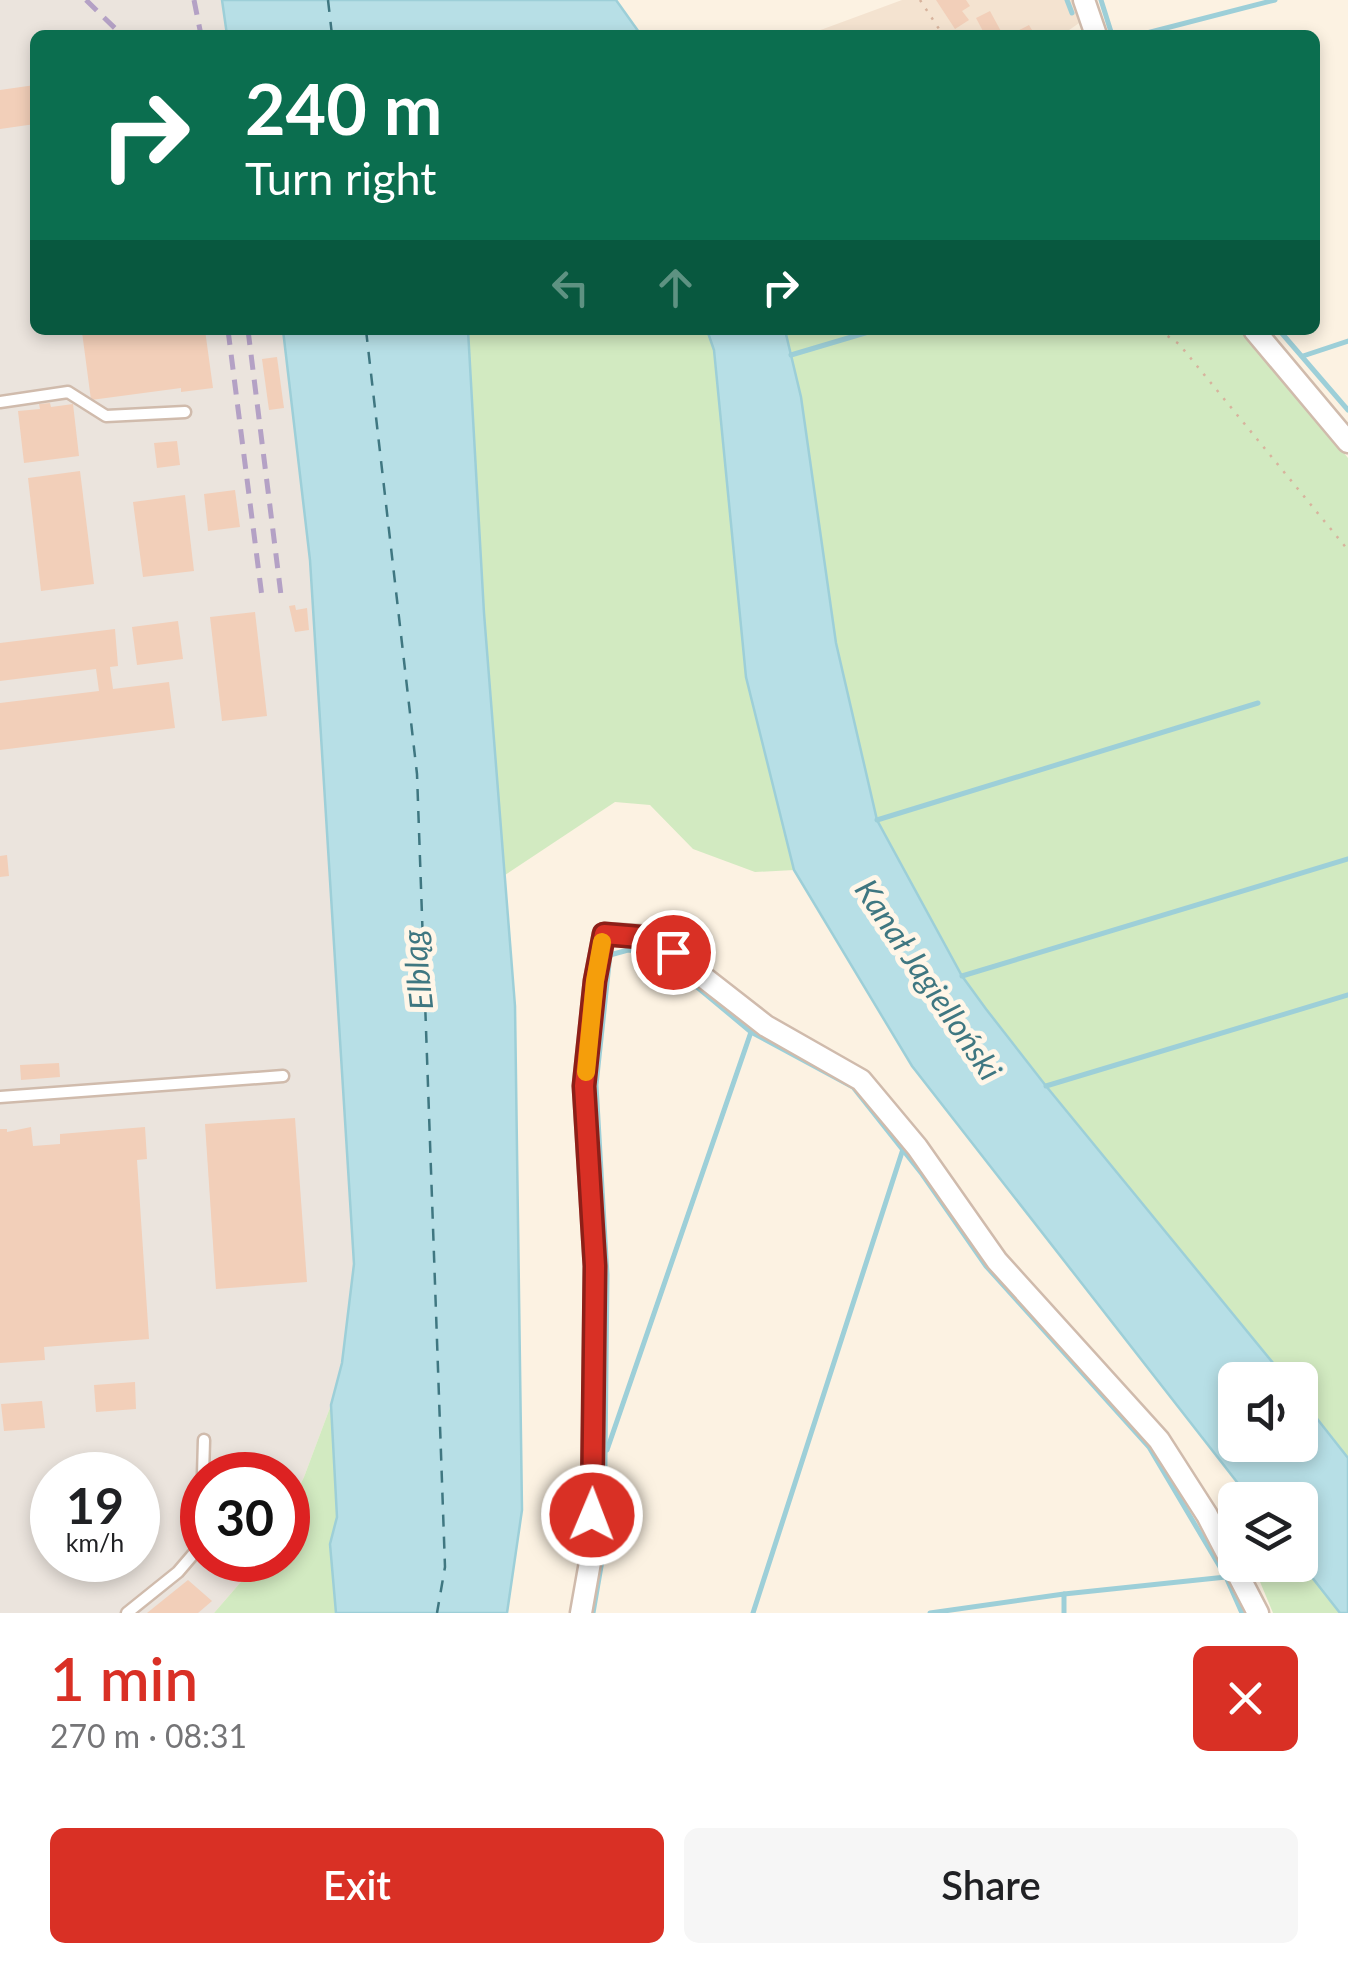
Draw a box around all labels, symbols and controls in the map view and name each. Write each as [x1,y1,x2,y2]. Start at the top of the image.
text: 240 m [245,66,442,150]
icon: right [80,70,210,200]
text: Turn right [245,151,436,205]
icon: left [543,260,598,315]
icon: ahead [648,260,703,315]
icon: right [753,260,808,315]
water label: Kanał Jagielloński [848,871,1011,1087]
pin [631,910,716,995]
icon: arrive [646,925,701,980]
water label: Elbląg [393,928,440,1012]
map controls [1218,1362,1318,1582]
button: sound [1218,1362,1318,1462]
speed limit sign: 30 [180,1452,310,1582]
position arrow [540,1463,644,1567]
text: 19 [66,1475,124,1535]
button: layers [1218,1482,1318,1582]
text: km/h [66,1527,124,1557]
text: 1 min [50,1642,198,1714]
button: close [1193,1646,1298,1751]
text: 270 m · 08:31 [50,1716,247,1755]
button: Exit [50,1828,664,1943]
button: Share [684,1828,1298,1943]

